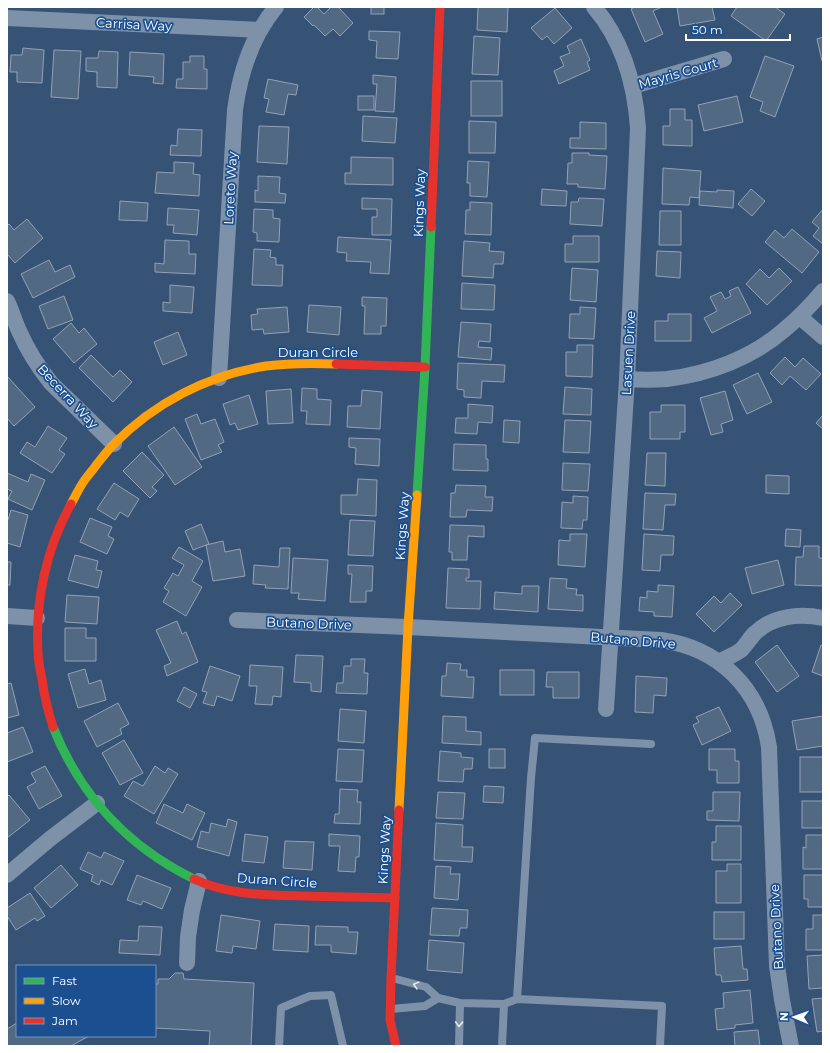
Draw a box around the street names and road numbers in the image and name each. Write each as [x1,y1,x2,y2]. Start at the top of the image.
street label: Carrisa Way [96,14,173,34]
street label: Mayris Court [637,54,719,92]
street label: Loreto Way [220,150,240,225]
street label: Kings Way [410,168,428,237]
street label: Lasuen Drive [618,310,638,396]
street label: Duran Circle [278,344,358,360]
street label: Becerra Way [34,361,102,432]
street label: Kings Way [392,490,412,561]
street label: Butano Drive [266,614,352,632]
street label: Butano Drive [590,628,676,652]
street label: Kings Way [374,814,394,885]
street label: Duran Circle [236,869,318,891]
street label: Butano Drive [766,884,786,970]

